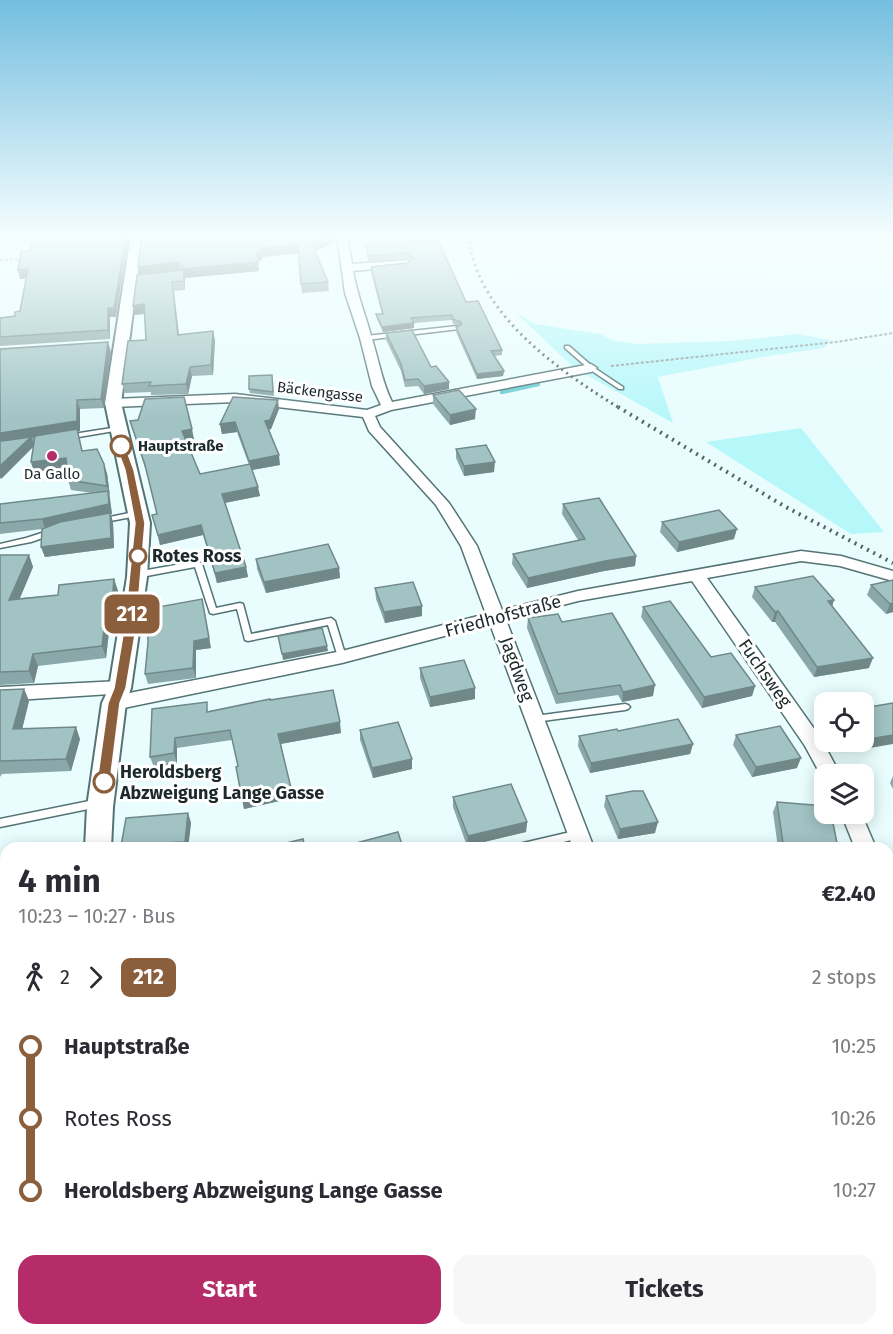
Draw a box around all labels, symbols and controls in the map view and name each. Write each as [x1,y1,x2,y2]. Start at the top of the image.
street label: Bäckengasse [276,378,364,406]
marker: Hauptstraße [110,435,132,457]
place label: Hauptstraße [138,437,224,455]
marker: Da Gallo [45,449,59,463]
place label: Da Gallo [24,465,80,483]
place label: Rotes Ross [152,545,242,567]
marker: Rotes Ross [129,547,147,565]
street label: Friedhofstraße [443,590,563,642]
line badge: 212 [98,594,166,634]
text: 212 [117,601,148,627]
street label: Jagdweg [495,634,539,705]
street label: Fuchsweg [734,635,797,712]
map controls [814,692,874,824]
button: locate [814,692,874,752]
place label: Heroldsberg Abzweigung Lange Gasse [119,761,324,804]
button: layers [814,764,874,824]
marker: Heroldsberg Abzweigung Lange Gasse [93,771,115,793]
text: 4 min [18,861,101,901]
text: €2.40 [822,880,876,907]
text: 10:23 – 10:27 · Bus [18,904,175,928]
icon: walk [18,961,51,994]
icon: forward [79,961,112,994]
text: 212 [133,964,164,990]
text: 2 [60,965,70,989]
text: 2 stops [812,965,876,989]
text: Hauptstraße [64,1033,190,1060]
text: 10:25 [831,1034,876,1058]
text: Rotes Ross [64,1105,172,1132]
text: 10:26 [831,1106,876,1130]
text: Heroldsberg Abzweigung Lange Gasse [64,1177,443,1204]
text: 10:27 [833,1178,876,1202]
button: Start [18,1255,441,1324]
button: Tickets [453,1255,876,1324]

